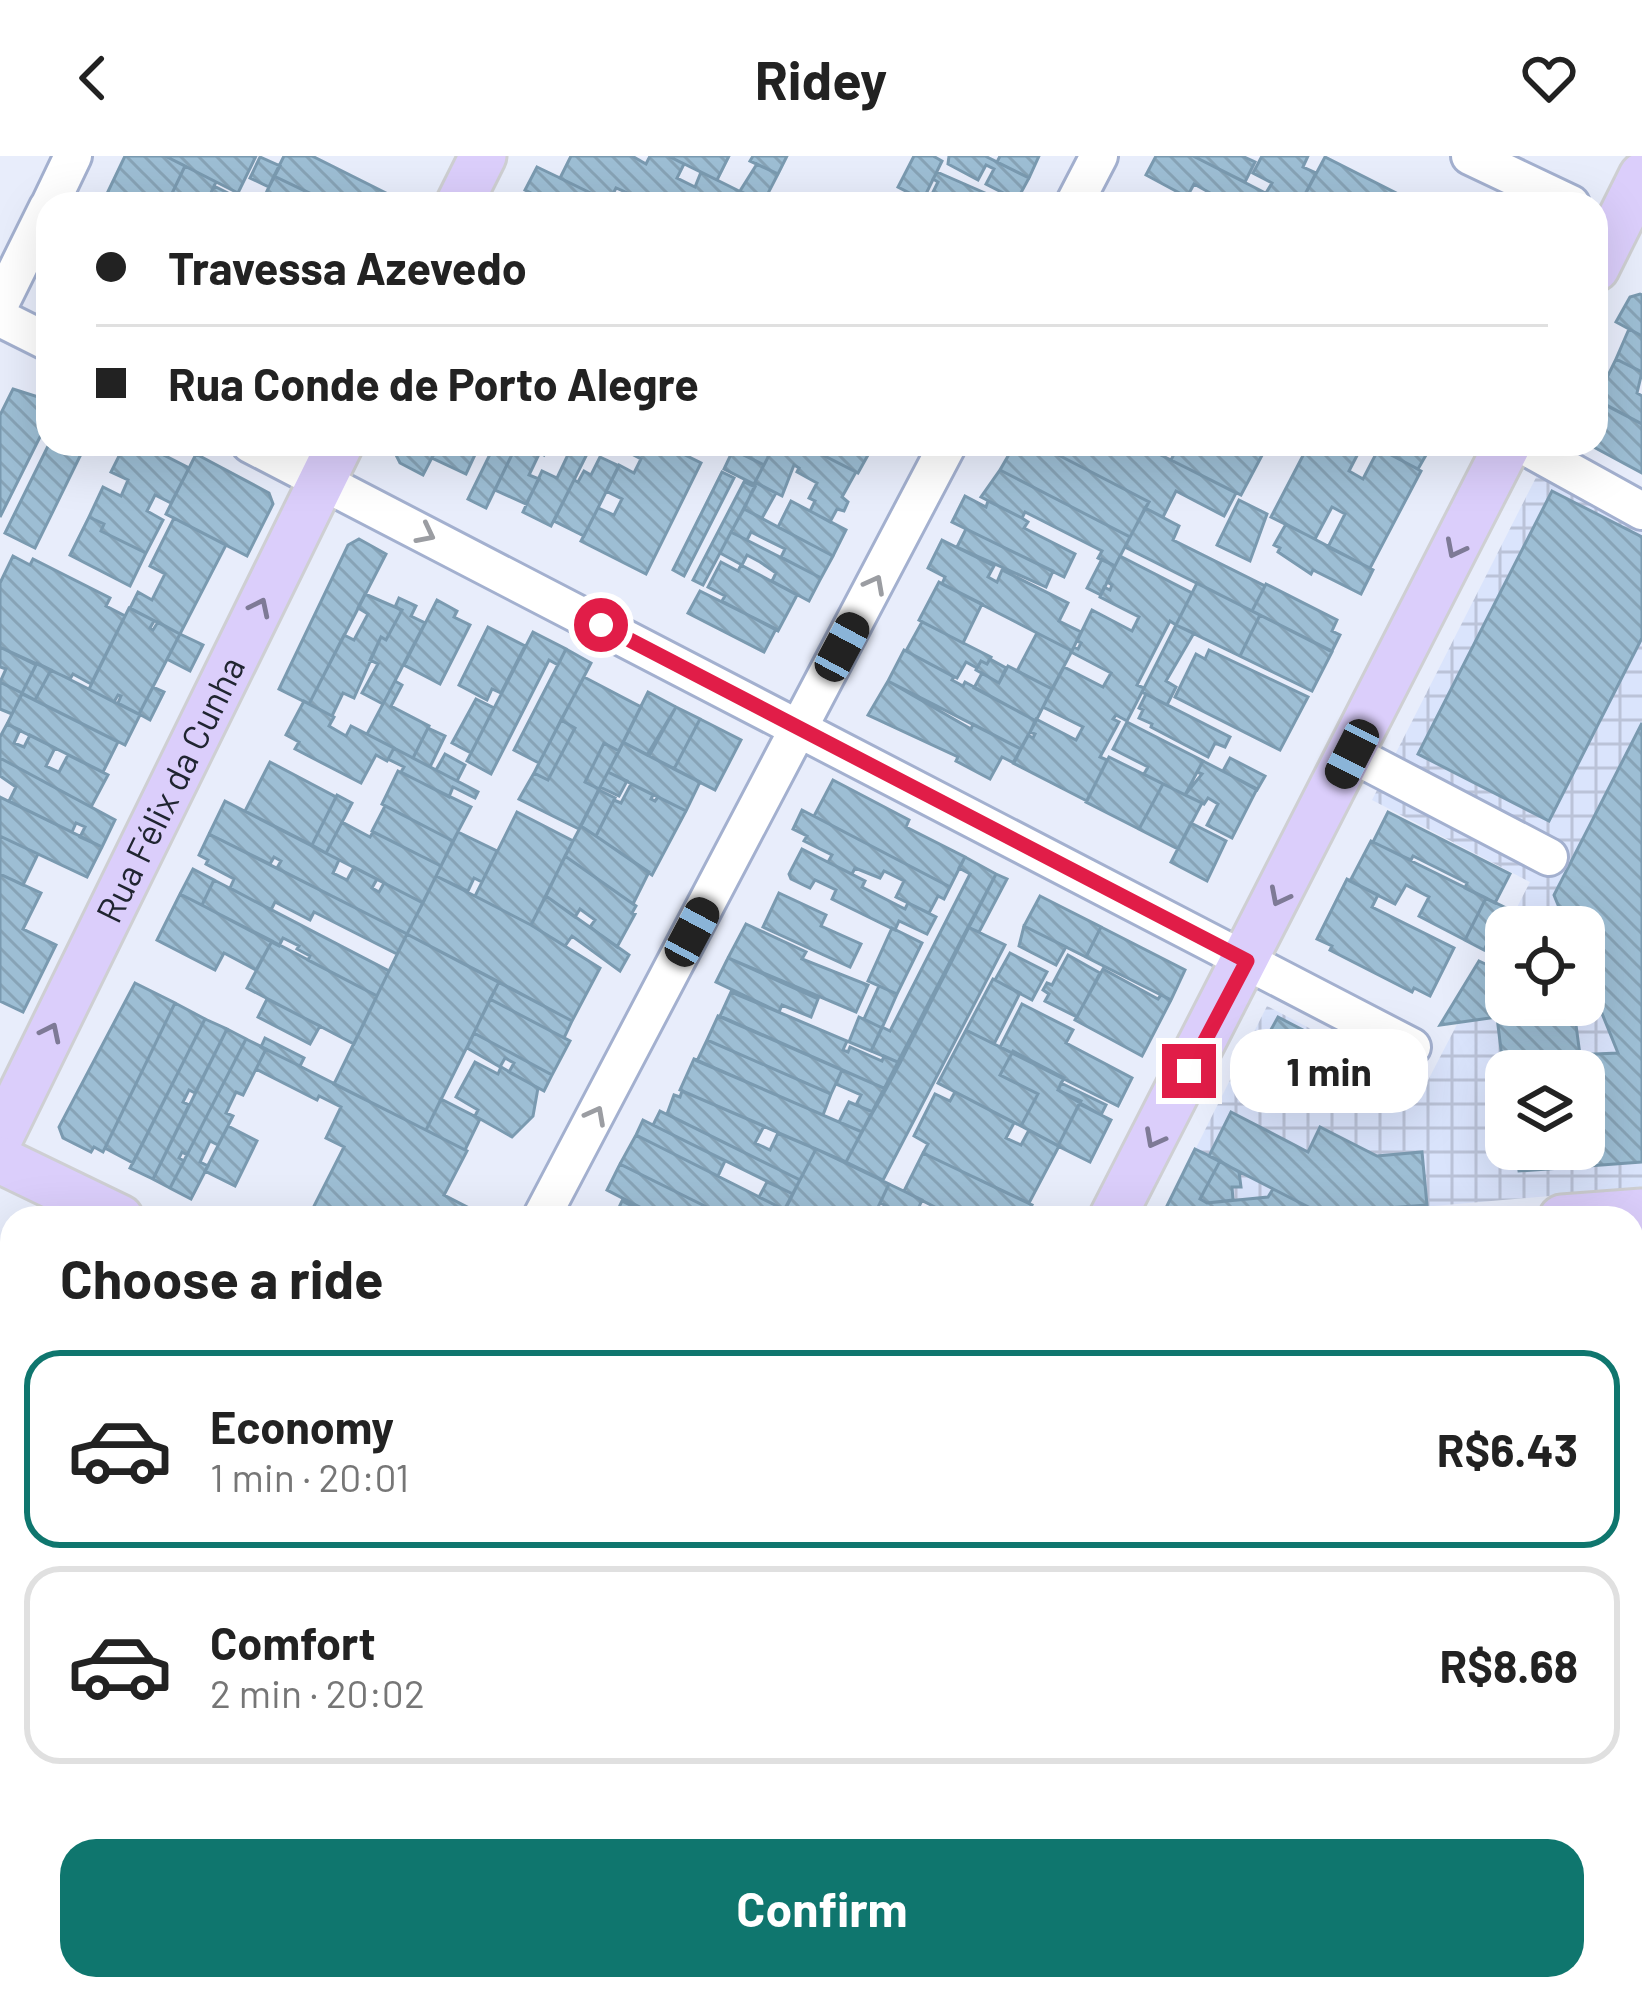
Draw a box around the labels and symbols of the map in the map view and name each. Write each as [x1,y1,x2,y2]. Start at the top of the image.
one-way arrow [413,520,435,543]
one-way arrow [1446,536,1469,558]
one-way arrow [861,575,884,596]
one-way arrow [246,598,269,619]
route start [574,598,628,652]
car [809,607,875,687]
street label: Rua Félix da Cunha [86,649,252,929]
car [1320,714,1384,794]
one-way arrow [1271,884,1294,906]
car [659,892,725,972]
one-way arrow [37,1023,60,1045]
callout: 1 min [1231,1029,1429,1113]
route end [1162,1044,1216,1098]
one-way arrow [582,1106,605,1127]
one-way arrow [1145,1126,1168,1148]

